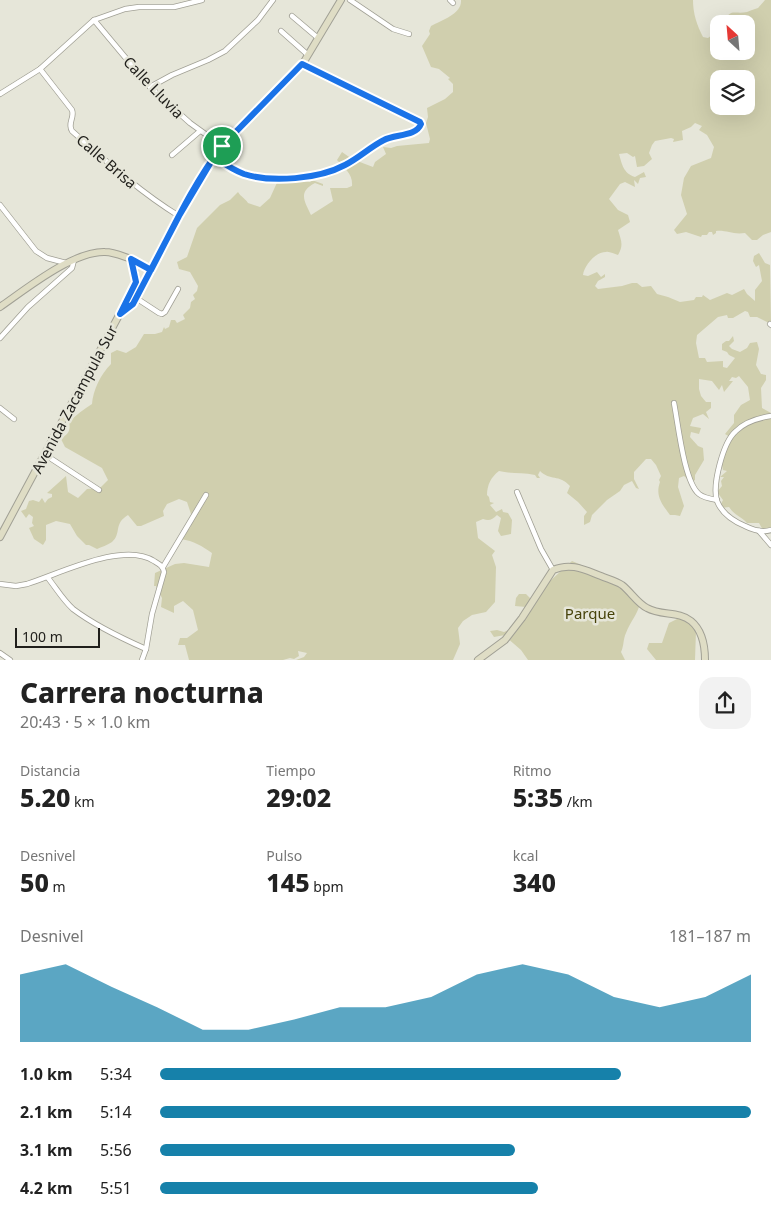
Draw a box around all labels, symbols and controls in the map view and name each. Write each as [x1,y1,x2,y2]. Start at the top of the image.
north arrow [710,15,755,60]
map controls [710,15,755,115]
street label: Calle Lluvia [119,52,189,122]
button: layers [710,70,755,115]
pin [201,125,243,167]
street label: Calle Brisa [73,129,141,193]
icon: arrive [208,132,236,160]
street label: Avenida Zacampula Sur [26,321,122,477]
park label: Parque [565,603,615,623]
scale bar [15,625,100,648]
text: 100 m [22,627,63,646]
text: Carrera nocturna [20,673,264,711]
button: share [699,677,751,729]
text: 20:43 · 5 × 1.0 km [20,711,150,733]
text: Distancia [20,761,80,780]
text: Tiempo [266,761,316,780]
text: Ritmo [513,761,552,780]
text: 5.20 [20,780,70,814]
text: 29:02 [266,780,331,814]
text: 5:35 [513,780,563,814]
text: km [70,792,95,811]
text: /km [563,792,593,811]
text: Desnivel [20,846,76,865]
text: Pulso [266,846,302,865]
text: kcal [513,846,538,865]
text: 50 [20,865,49,899]
text: 145 [266,865,310,899]
text: 340 [513,865,556,899]
text: m [49,877,66,896]
text: bpm [310,877,344,896]
text: Desnivel [20,925,84,947]
text: 181–187 m [669,925,751,947]
text: 1.0 km [20,1063,72,1085]
text: 5:34 [100,1063,132,1085]
text: 2.1 km [20,1101,72,1123]
text: 5:14 [100,1101,132,1123]
text: 3.1 km [20,1139,72,1161]
text: 5:56 [100,1139,132,1161]
text: 4.2 km [20,1177,72,1199]
text: 5:51 [100,1177,132,1199]

